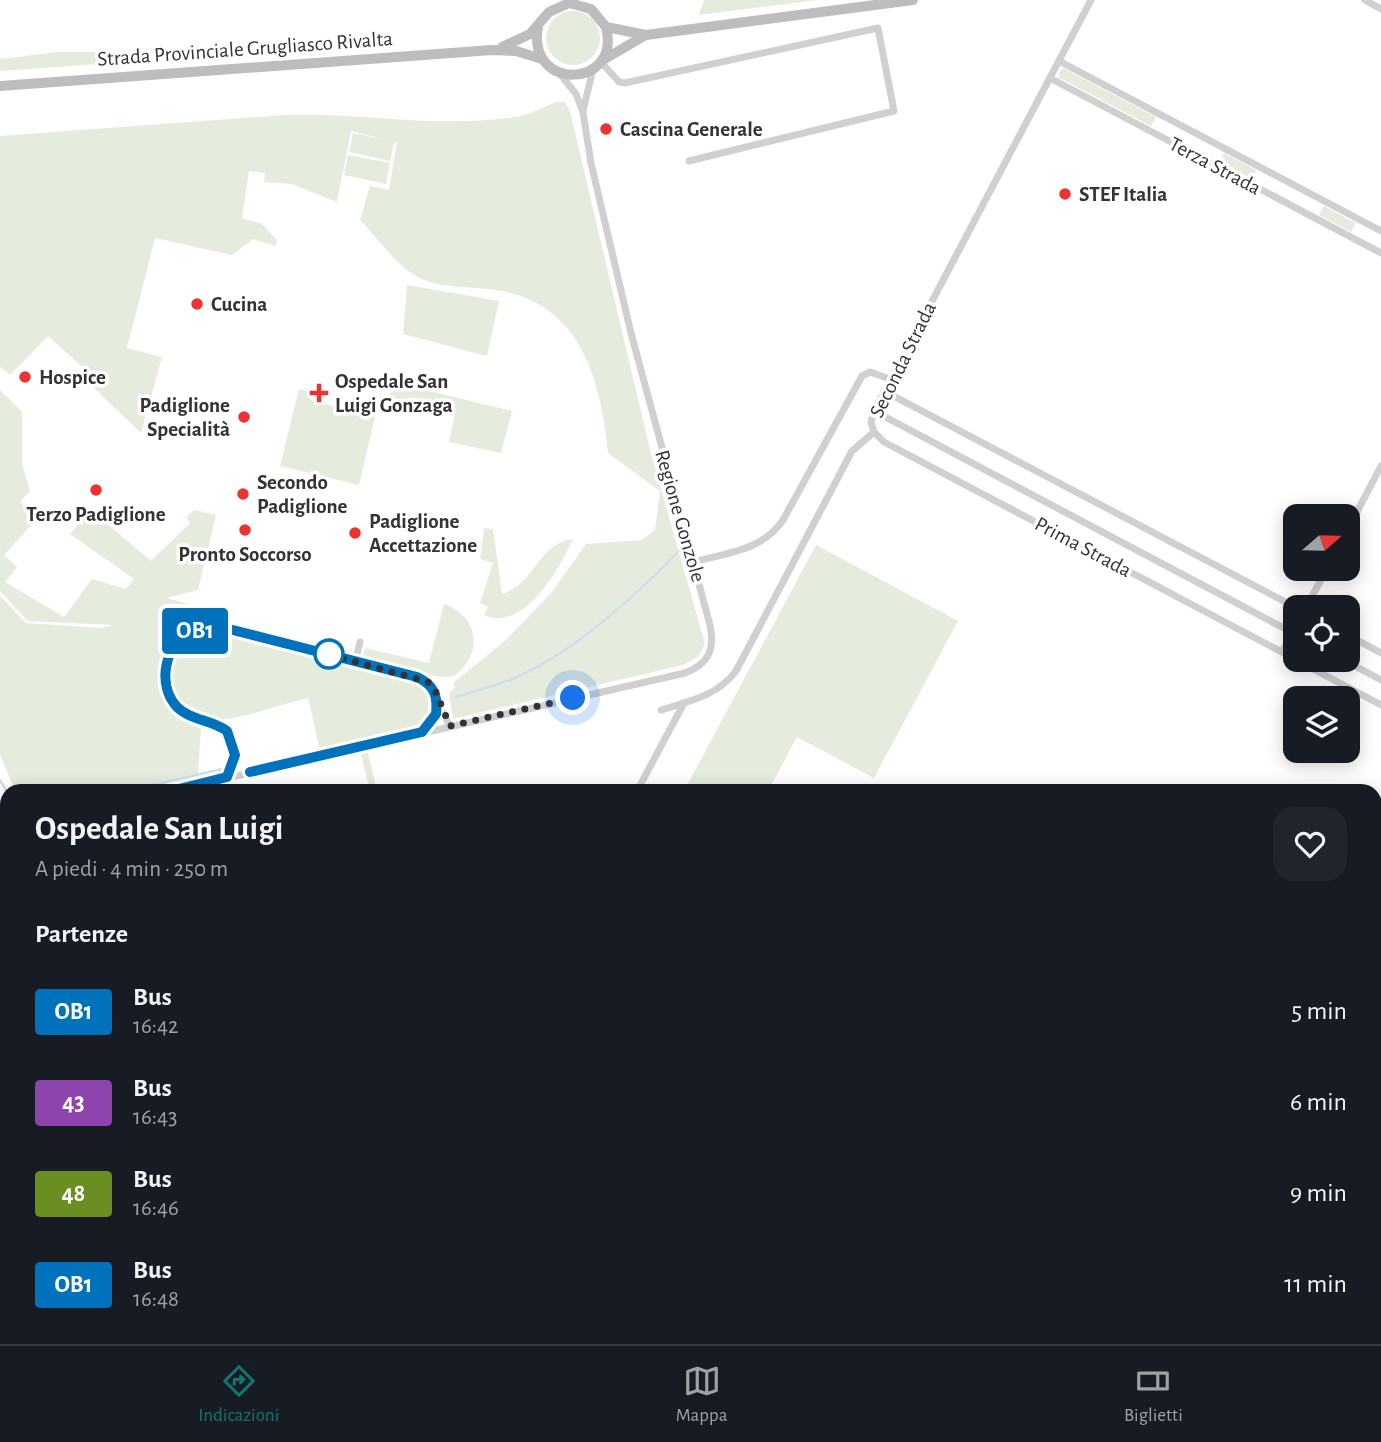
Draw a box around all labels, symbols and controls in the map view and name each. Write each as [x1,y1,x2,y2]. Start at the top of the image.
street label: Strada Provinciale Grugliasco Rivalta [96,28,394,70]
place label: Cascina Generale [620,119,763,140]
marker: Cascina Generale [598,121,614,137]
street label: Terza Strada [1166,133,1265,199]
place label: STEF Italia [1079,184,1167,205]
marker: STEF Italia [1057,186,1073,202]
place label: Cucina [211,294,267,315]
marker: Cucina [189,296,205,312]
street label: Seconda Strada [866,299,940,421]
place label: Hospice [39,367,106,388]
marker: Hospice [17,369,33,385]
place label: Ospedale San Luigi Gonzaga [335,371,453,416]
marker: Ospedale San Luigi Gonzaga [309,383,329,403]
place label: Padiglione Specialità [139,395,230,440]
marker: Padiglione Specialità [236,409,252,425]
street label: Regione Gonzole [651,448,709,584]
place label: Secondo Padiglione [257,472,348,517]
marker: Terzo Padiglione [88,482,104,498]
marker: Secondo Padiglione [235,486,251,502]
place label: Terzo Padiglione [26,504,166,525]
north arrow [1283,504,1360,581]
map controls [1283,504,1360,763]
place label: Padiglione Accettazione [369,511,477,556]
street label: Prima Strada [1031,513,1135,581]
marker: Pronto Soccorso [237,522,253,538]
marker: Padiglione Accettazione [347,525,363,541]
place label: Pronto Soccorso [178,544,312,565]
button: locate [1283,595,1360,672]
line badge: OB1 [155,608,235,654]
text: OB1 [176,619,214,643]
unlabelled marker [314,639,344,669]
your location [555,680,590,715]
button: layers [1283,686,1360,763]
button: heart [1273,807,1347,881]
text: Ospedale San Luigi [35,813,283,846]
text: A piedi · 4 min · 250 m [35,858,228,881]
text: Partenze [35,921,128,947]
text: Bus [133,984,172,1010]
text: 5 min [1291,998,1347,1024]
text: OB1 [55,1000,92,1024]
text: 16:42 [133,1015,179,1038]
text: Bus [133,1075,172,1101]
text: 6 min [1290,1089,1347,1115]
text: 43 [62,1091,85,1115]
text: 16:43 [133,1106,178,1129]
text: Bus [133,1166,172,1192]
text: 9 min [1290,1180,1347,1206]
text: 48 [62,1182,85,1206]
text: 16:46 [133,1197,179,1220]
text: Bus [133,1257,172,1283]
text: 11 min [1284,1271,1347,1297]
text: OB1 [55,1273,92,1297]
text: 16:48 [133,1288,179,1311]
tab: Indicazioni [198,1362,279,1427]
tab: Mappa [676,1362,727,1427]
tab: Biglietti [1124,1362,1183,1427]

